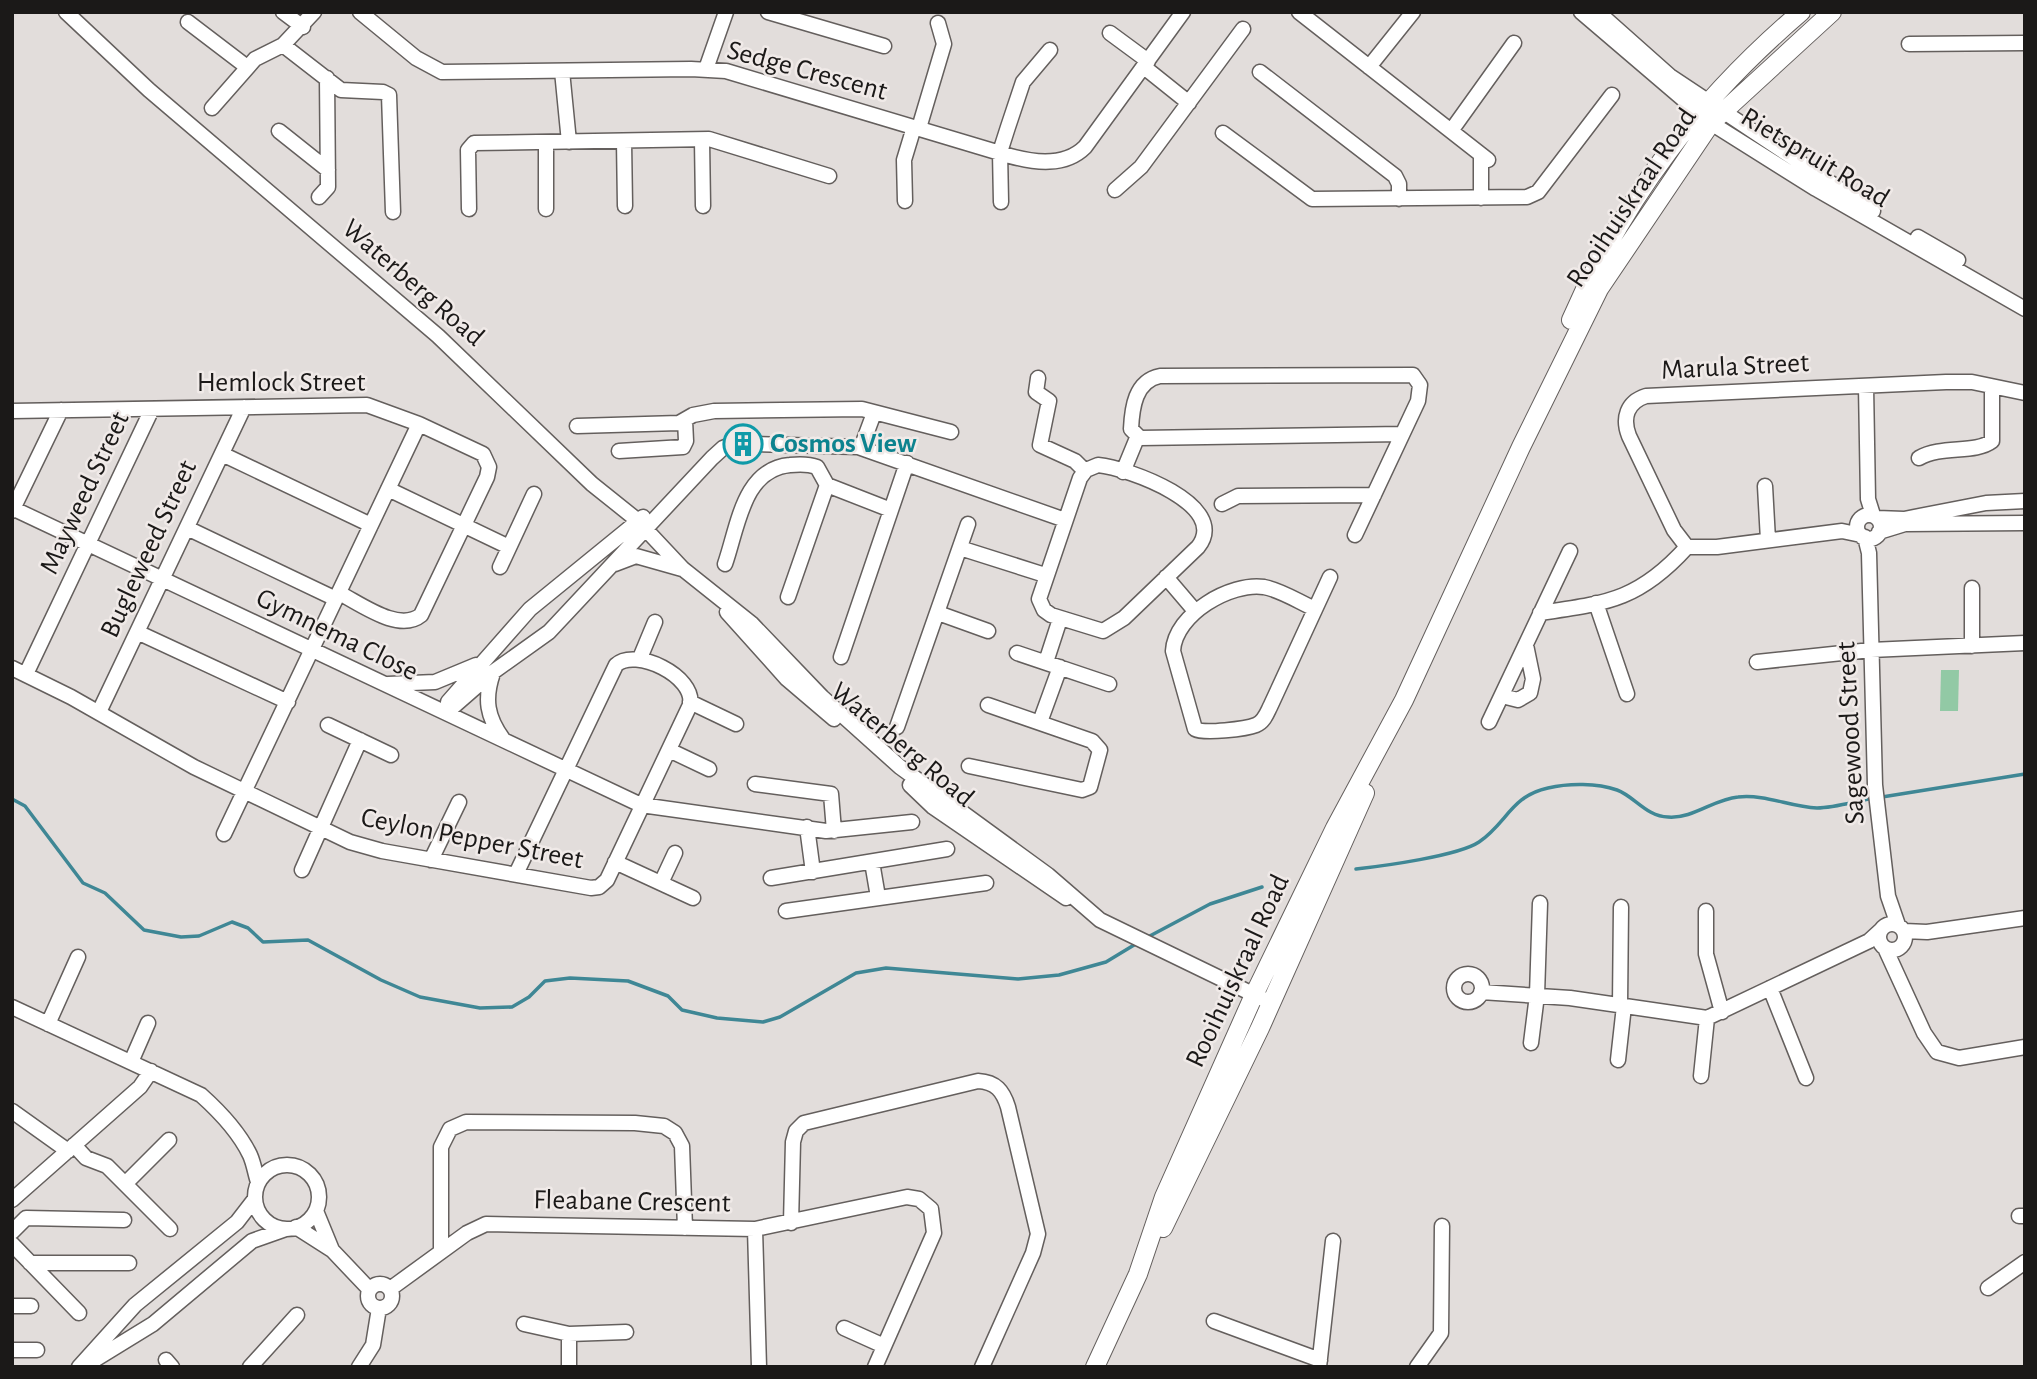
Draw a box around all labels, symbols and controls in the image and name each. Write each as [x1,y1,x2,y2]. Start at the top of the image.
street label: Sedge Crescent [724,36,890,106]
street label: Rooihuiskraal Road [1562,103,1702,293]
street label: Rietspruit Road [1736,103,1894,213]
street label: Waterberg Road [337,214,489,352]
street label: Marula Street [1660,349,1810,385]
street label: Hemlock Street [197,369,365,397]
street label: Mayweed Street [35,407,135,579]
building icon: Cosmos View [722,423,764,465]
place label: Cosmos View [770,430,917,458]
street label: Bugleweed Street [96,456,202,642]
street label: Gymnema Close [252,584,422,686]
street label: Sagewood Street [1832,641,1870,825]
street label: Waterberg Road [825,677,979,813]
street label: Ceylon Pepper Street [359,804,585,874]
street label: Rooihuiskraal Road [1181,870,1295,1072]
street label: Fleabane Crescent [533,1186,731,1218]

